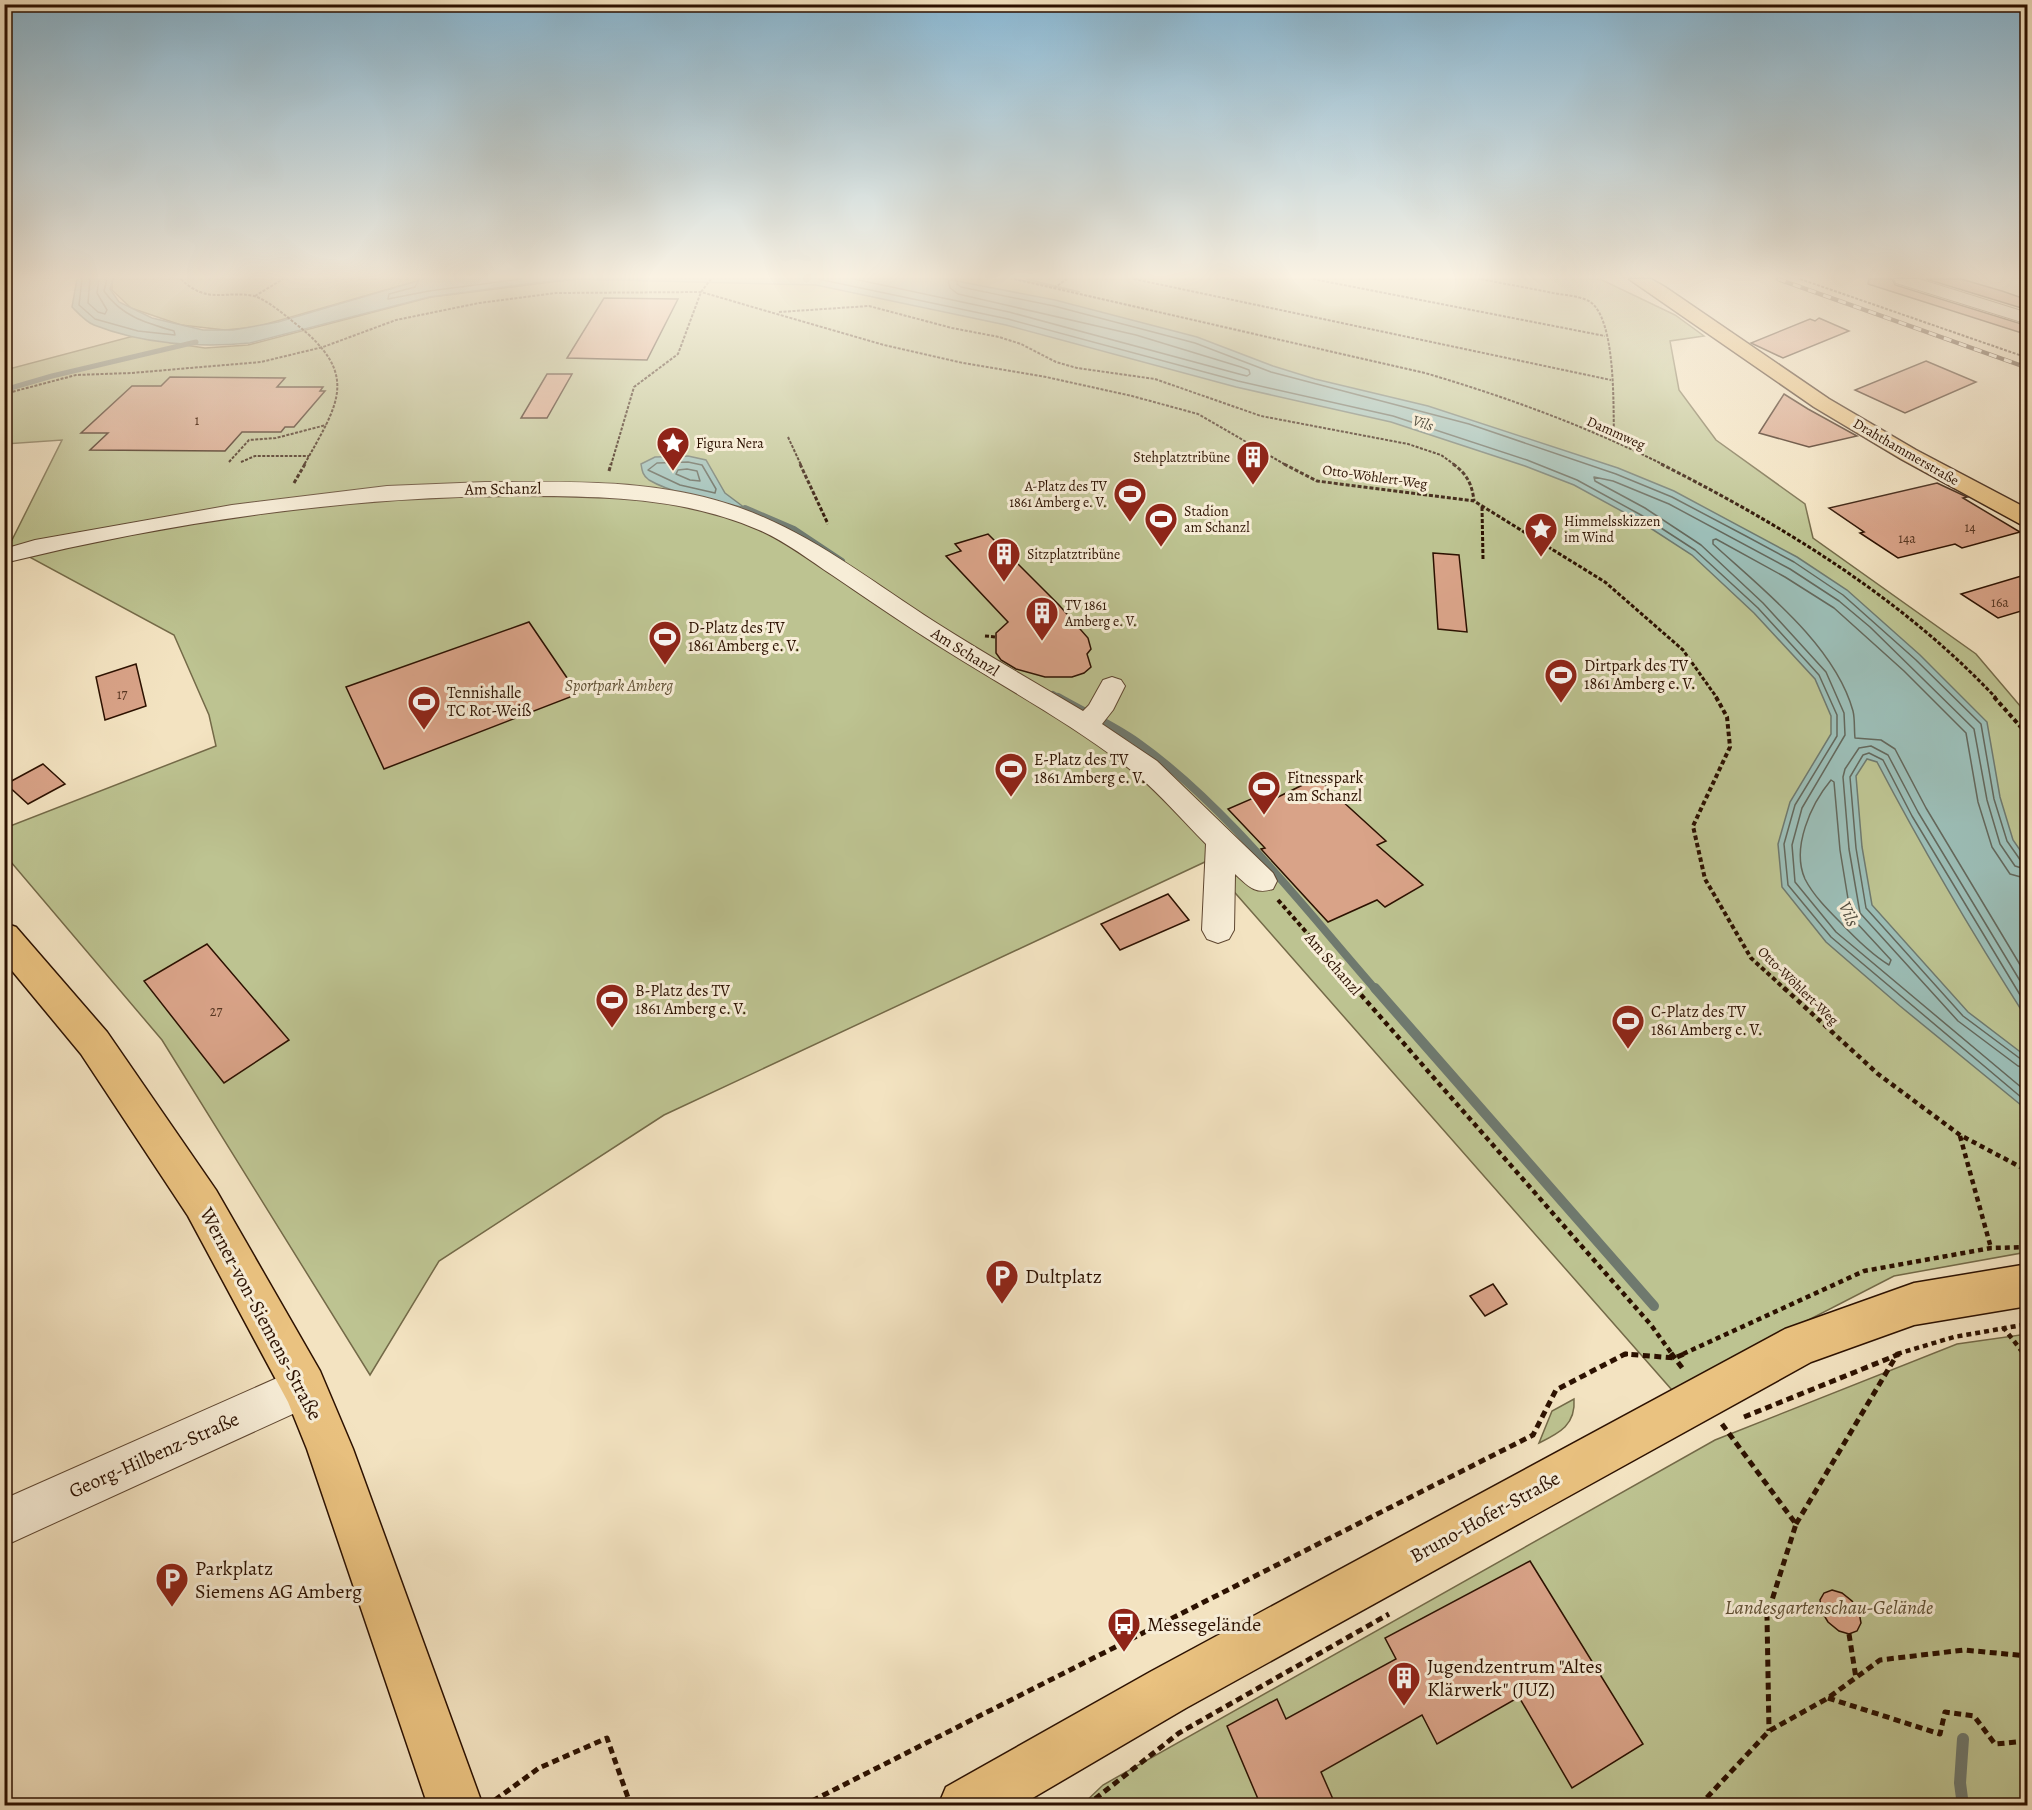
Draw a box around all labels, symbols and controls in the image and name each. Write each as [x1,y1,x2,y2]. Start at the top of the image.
water label: Vils [1410,410,1436,436]
house number: 1 [195,411,200,430]
street label: Dammweg [1584,412,1648,454]
street label: Drahthammerstraße [1850,414,1962,490]
place icon: Figura Nera [655,425,691,472]
place label: Figura Nera [696,434,764,453]
building icon: Stehplatztribüne [1235,439,1271,486]
place label: Stehplatztribüne [1133,448,1230,467]
street label: Otto-Wöhlert-Weg [1321,460,1429,494]
sports icon: A-Platz des TV 1861 Amberg e. V. [1112,476,1148,523]
street label: Am Schanzl [464,477,542,501]
place label: A-Platz des TV 1861 Amberg e. V. [1009,477,1107,512]
sports icon: Stadion am Schanzl [1143,501,1179,548]
place label: Stadion am Schanzl [1184,502,1250,537]
place icon: Himmelsskizzen im Wind [1523,511,1559,558]
place label: Himmelsskizzen im Wind [1564,512,1661,547]
house number: 14 [1964,518,1976,537]
house number: 14a [1898,529,1916,548]
building icon: Sitzplatztribüne [986,536,1022,583]
place label: Sitzplatztribüne [1027,545,1120,564]
house number: 16a [1991,593,2009,612]
building icon: TV 1861 Amberg e. V. [1024,595,1060,642]
place label: TV 1861 Amberg e. V. [1064,596,1137,631]
place label: D-Platz des TV 1861 Amberg e. V. [688,617,800,657]
sports icon: D-Platz des TV 1861 Amberg e. V. [647,619,683,666]
street label: Am Schanzl [926,622,1003,682]
place label: Dirtpark des TV 1861 Amberg e. V. [1584,655,1696,695]
sports icon: Dirtpark des TV 1861 Amberg e. V. [1543,657,1579,704]
park label: Sportpark Amberg [565,675,673,697]
place label: Tennishalle TC Rot-Weiß [447,682,531,722]
sports icon: Tennishalle TC Rot-Weiß [406,684,442,731]
house number: 17 [117,685,127,704]
place label: E-Platz des TV 1861 Amberg e. V. [1034,749,1146,789]
sports icon: E-Platz des TV 1861 Amberg e. V. [993,751,1029,798]
place label: Fitnesspark am Schanzl [1287,767,1363,807]
sports icon: Fitnesspark am Schanzl [1246,769,1282,816]
water label: Vils [1833,898,1865,930]
street label: Am Schanzl [1299,927,1366,1000]
street label: Otto-Wöhlert-Weg [1753,943,1843,1029]
place label: B-Platz des TV 1861 Amberg e. V. [635,980,747,1020]
sports icon: B-Platz des TV 1861 Amberg e. V. [594,982,630,1029]
place label: C-Platz des TV 1861 Amberg e. V. [1651,1001,1763,1041]
house number: 27 [210,1002,222,1021]
sports icon: C-Platz des TV 1861 Amberg e. V. [1610,1003,1646,1050]
street label: Werner-von-Siemens-Straße [193,1202,329,1425]
parking icon: Dultplatz [984,1258,1020,1305]
place label: Dultplatz [1025,1263,1102,1290]
street label: Georg-Hilbenz-Straße [65,1405,243,1505]
street label: Bruno-Hofer-Straße [1405,1465,1565,1569]
place label: Parkplatz Siemens AG Amberg [195,1555,362,1605]
parking icon: Parkplatz Siemens AG Amberg [154,1561,190,1608]
park label: Landesgartenschau-Gelände [1725,1594,1933,1621]
bus stop icon: Messegelände [1106,1606,1142,1653]
place label: Messegelände [1147,1611,1261,1638]
place label: Jugendzentrum "Altes Klärwerk" (JUZ) [1427,1653,1603,1703]
building icon: Jugendzentrum "Altes Klärwerk" (JUZ) [1386,1660,1422,1707]

